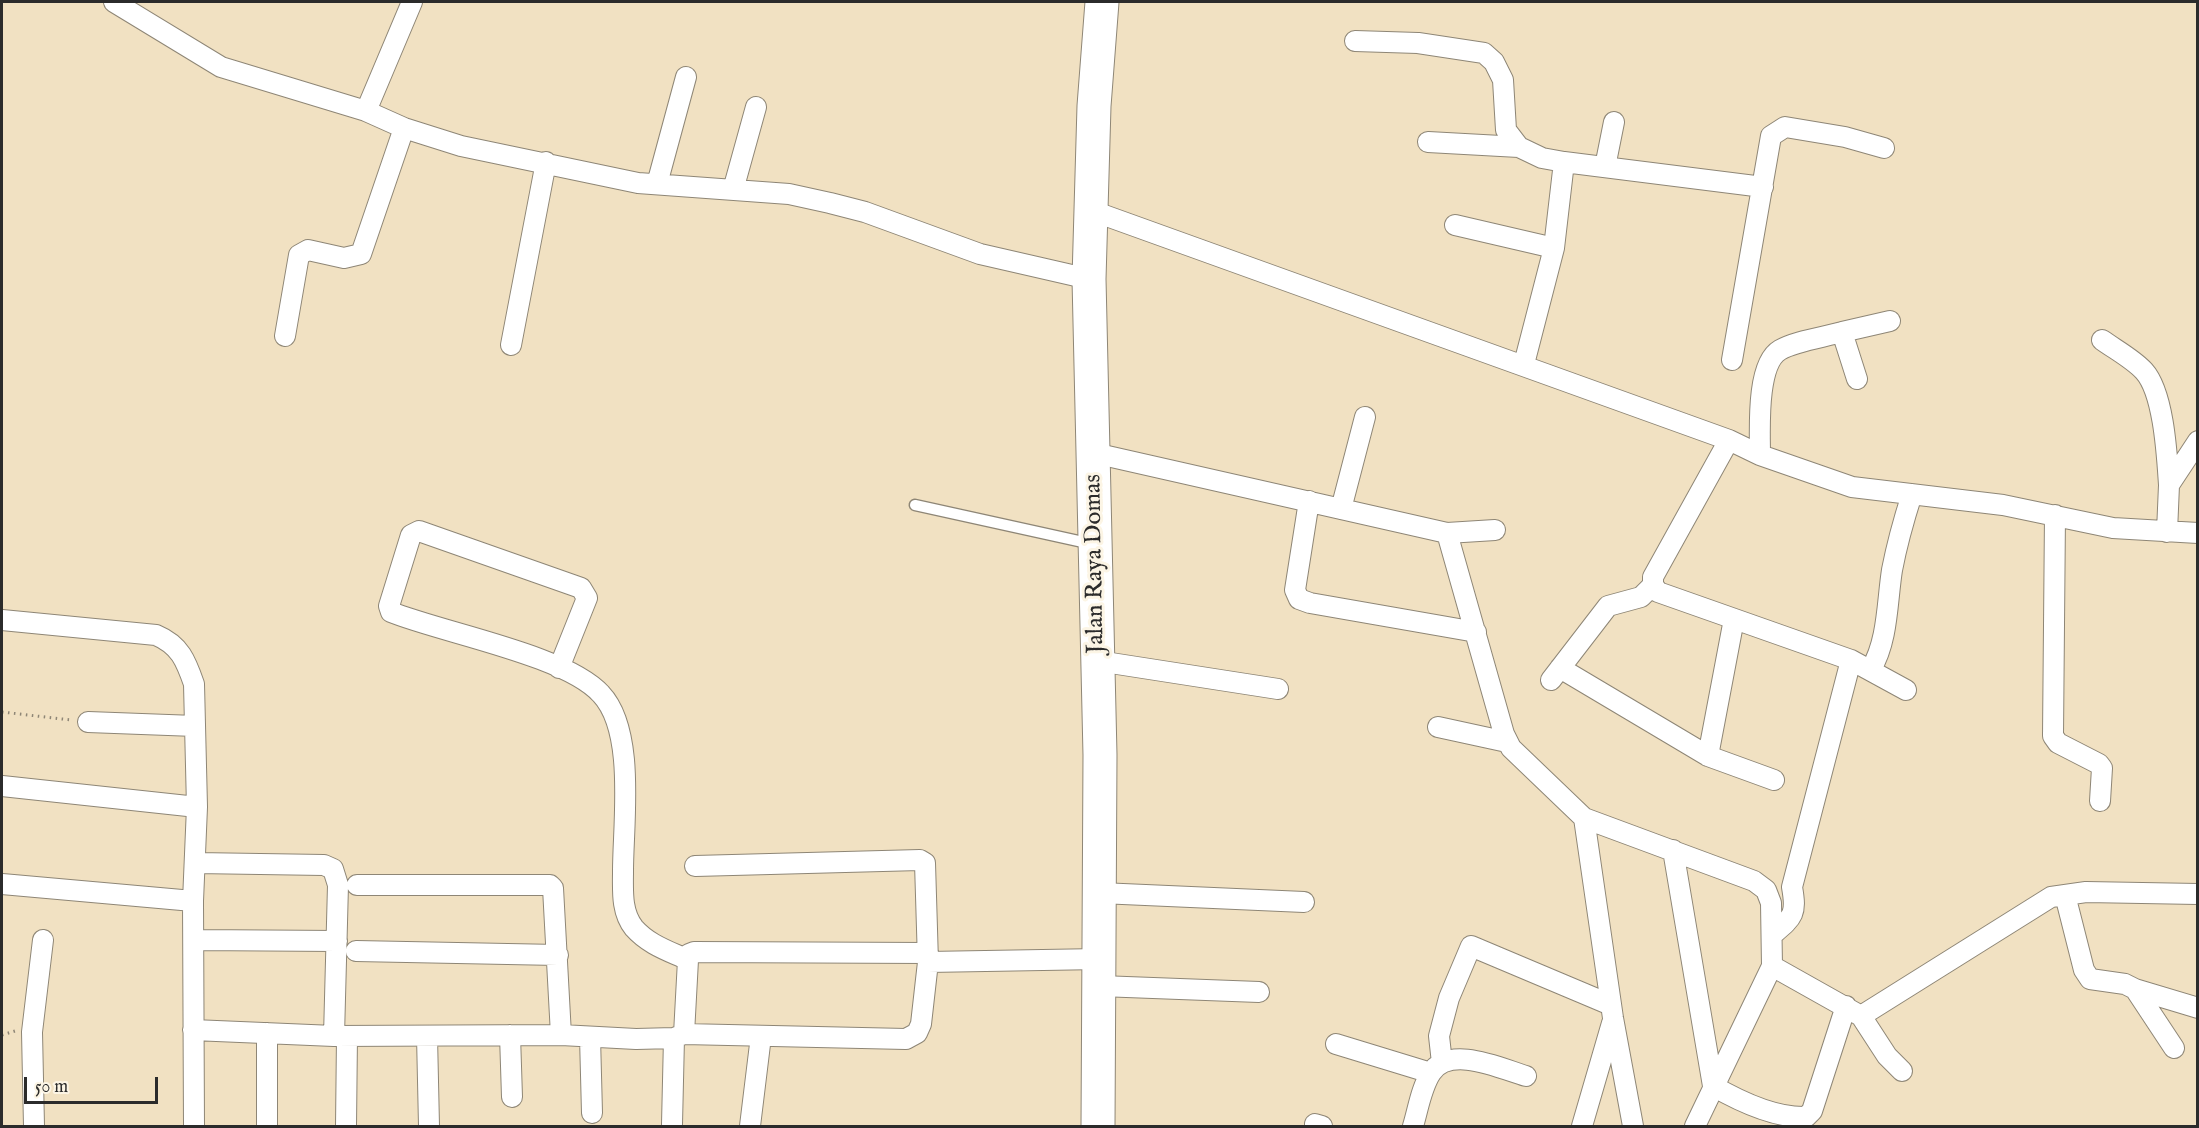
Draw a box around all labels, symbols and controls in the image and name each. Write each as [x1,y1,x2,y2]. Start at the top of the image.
street label: Jalan Raya Domas [1080,474,1112,654]
scale bar [27,1065,160,1103]
text: 50 m [35,1076,68,1099]

